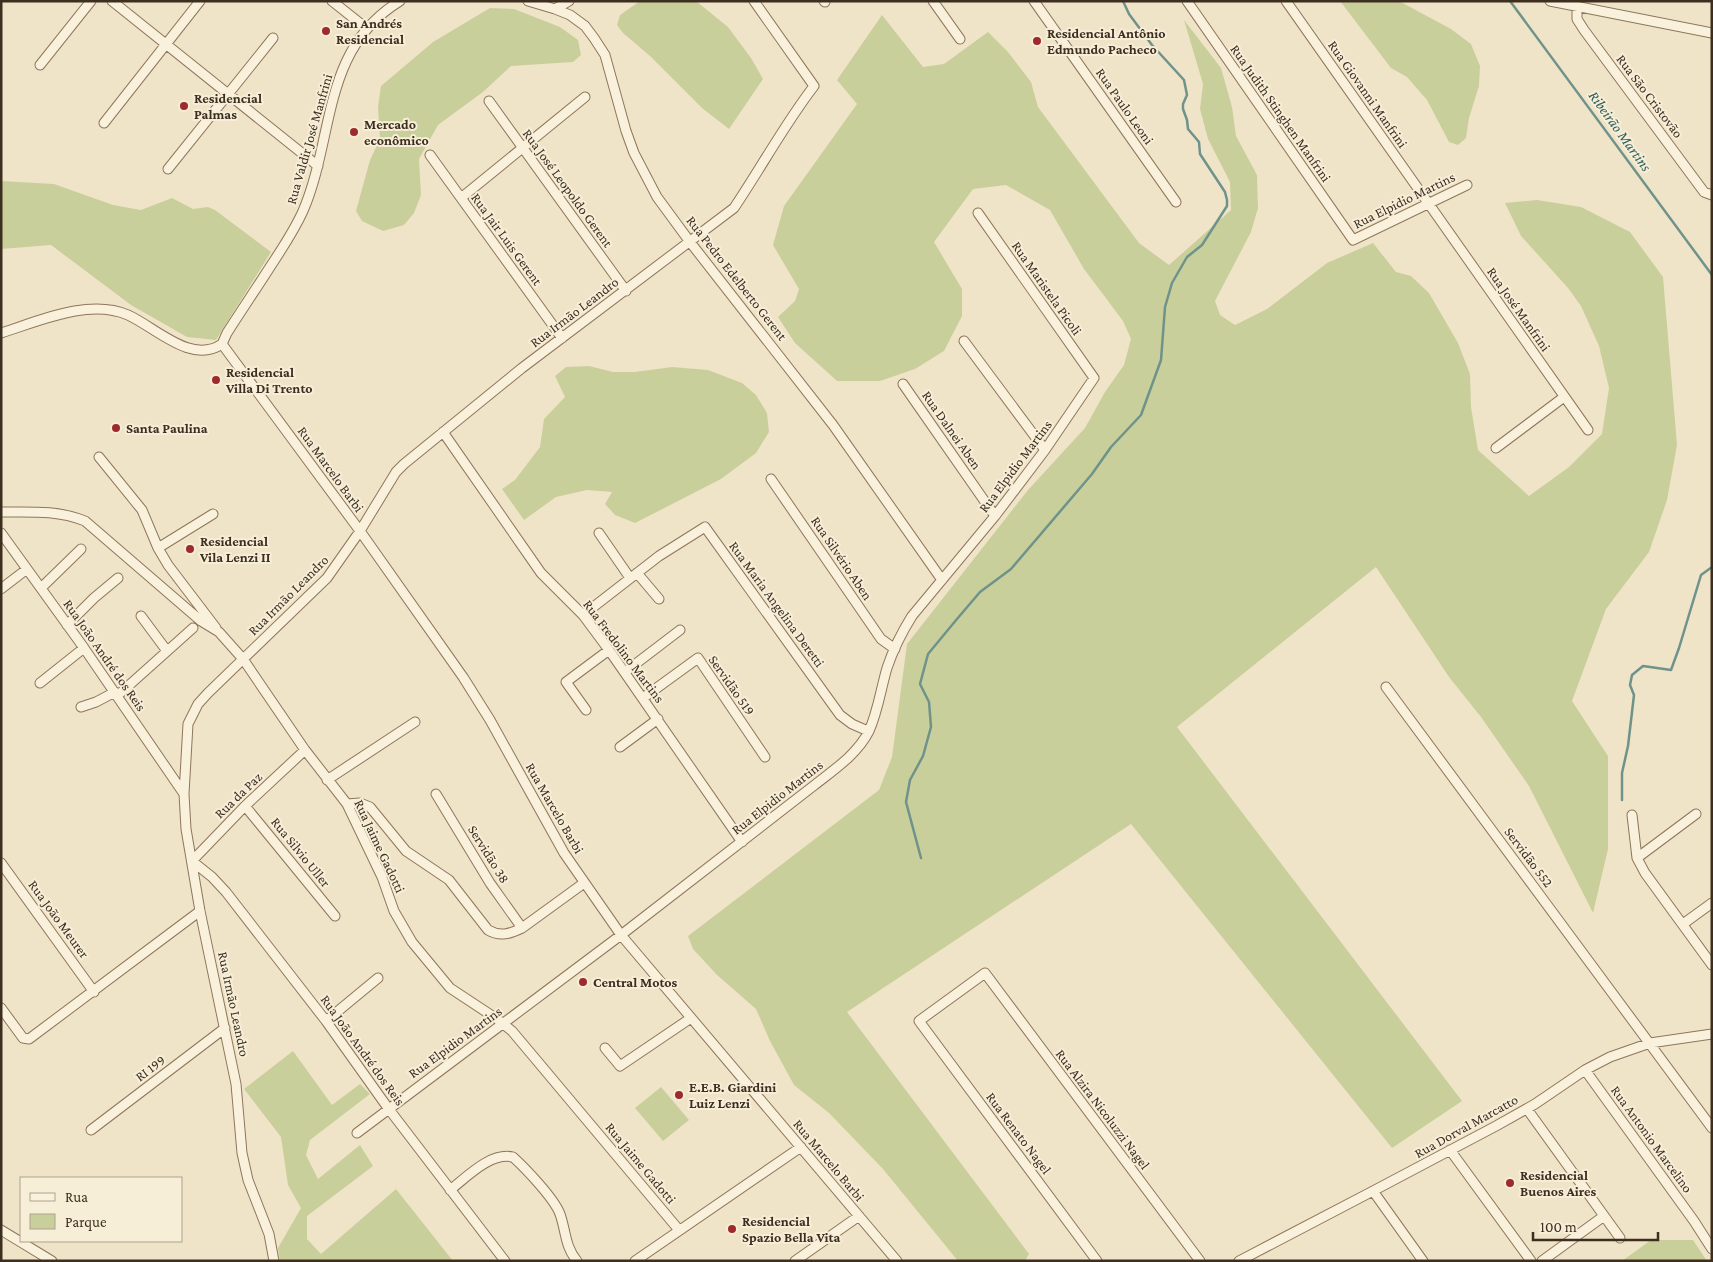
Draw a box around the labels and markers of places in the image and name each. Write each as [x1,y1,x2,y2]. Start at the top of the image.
place label: San Andrés Residencial [336,15,404,47]
marker: San Andrés Residencial [320,25,332,37]
place label: Residencial Antônio Edmundo Pacheco [1047,25,1166,57]
marker: Residencial Antônio Edmundo Pacheco [1031,35,1043,47]
place label: Residencial Palmas [194,90,262,122]
marker: Residencial Palmas [178,100,190,112]
place label: Mercado econômico [364,116,429,148]
marker: Mercado econômico [348,126,360,138]
place label: Residencial Villa Di Trento [225,364,313,396]
marker: Residencial Villa Di Trento [210,374,222,386]
place label: Santa Paulina [126,420,208,436]
marker: Santa Paulina [110,422,122,434]
place label: Residencial Vila Lenzi II [199,533,271,565]
marker: Residencial Vila Lenzi II [184,543,196,555]
place label: Central Motos [593,974,678,990]
marker: Central Motos [577,976,589,988]
place label: E.E.B. Giardini Luiz Lenzi [689,1079,776,1111]
marker: E.E.B. Giardini Luiz Lenzi [673,1089,685,1101]
place label: Residencial Buenos Aires [1520,1167,1597,1199]
marker: Residencial Buenos Aires [1504,1177,1516,1189]
place label: Residencial Spazio Bella Vita [742,1213,841,1245]
marker: Residencial Spazio Bella Vita [726,1223,738,1235]

